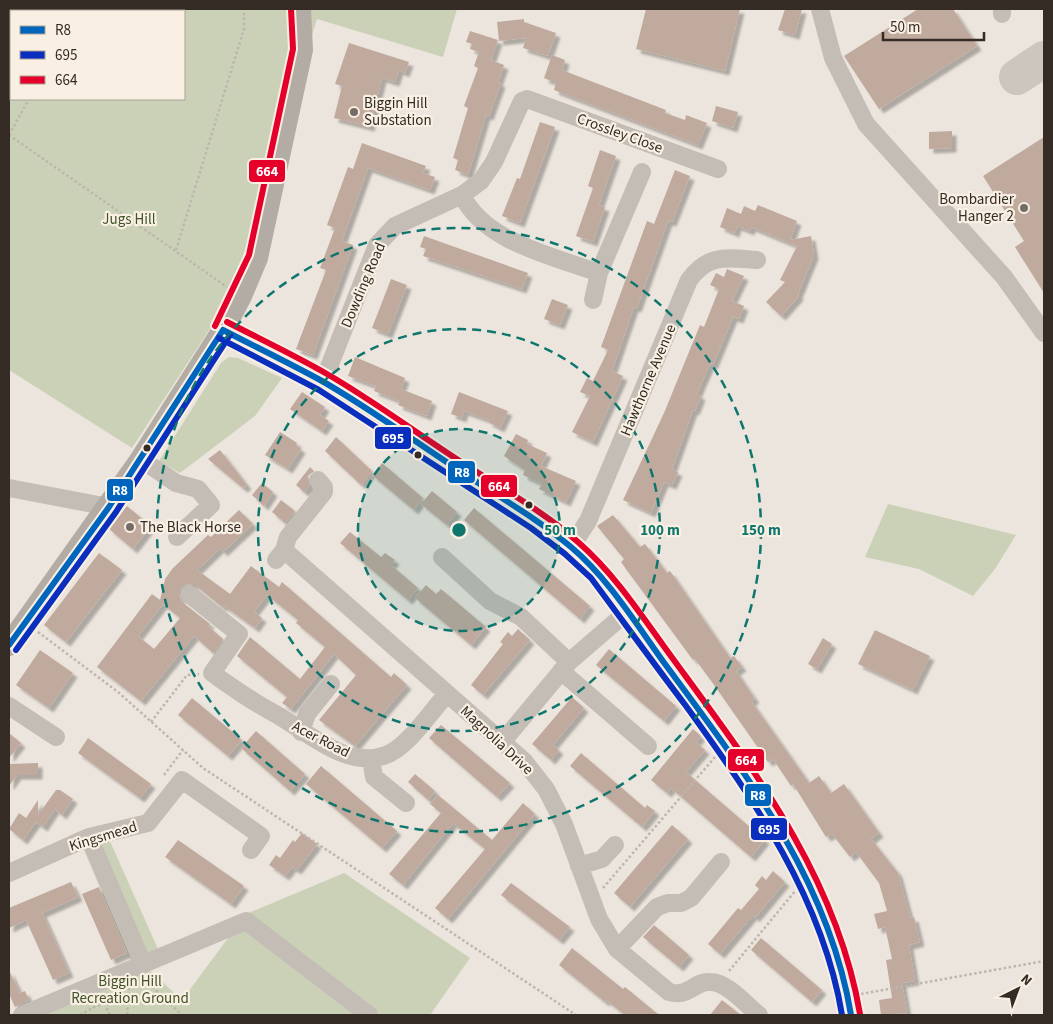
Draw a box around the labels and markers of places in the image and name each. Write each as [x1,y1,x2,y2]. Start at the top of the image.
place label: Biggin Hill Substation [364,93,432,131]
marker: Biggin Hill Substation [348,106,360,118]
place label: Bombardier Hanger 2 [939,189,1015,227]
marker: Bombardier Hanger 2 [1018,202,1030,214]
unlabelled marker [142,443,152,453]
unlabelled marker [413,450,423,460]
unlabelled marker [524,500,534,510]
place label: The Black Horse [140,517,241,538]
marker: The Black Horse [124,521,136,533]
centre of rings [450,521,468,539]

